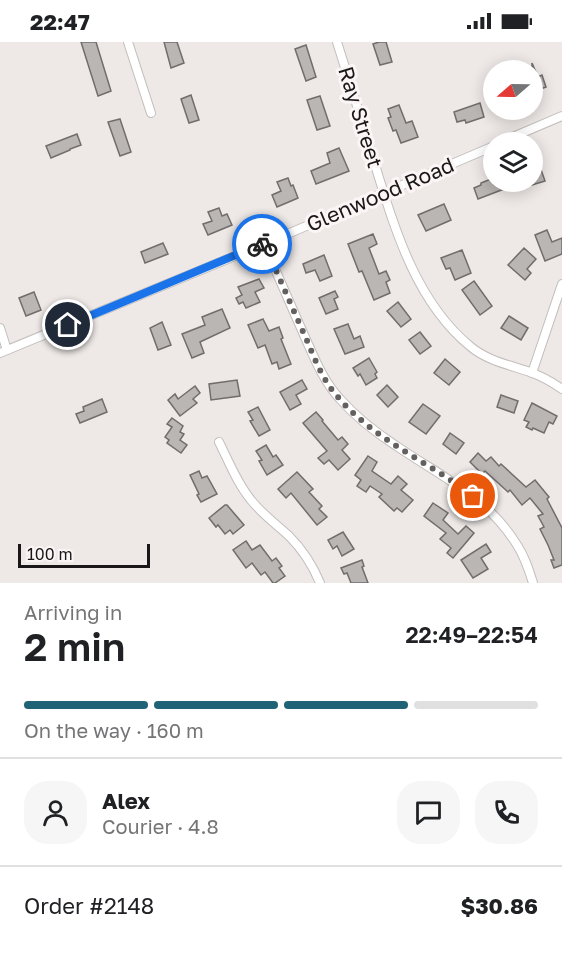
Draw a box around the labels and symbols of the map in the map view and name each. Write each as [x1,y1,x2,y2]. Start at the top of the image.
north arrow [483,60,543,120]
street label: Ray Street [333,63,389,171]
street label: Glenwood Road [302,151,458,237]
courier [232,214,292,274]
pin [42,299,93,350]
pin [447,470,498,521]
scale bar [18,541,150,568]

